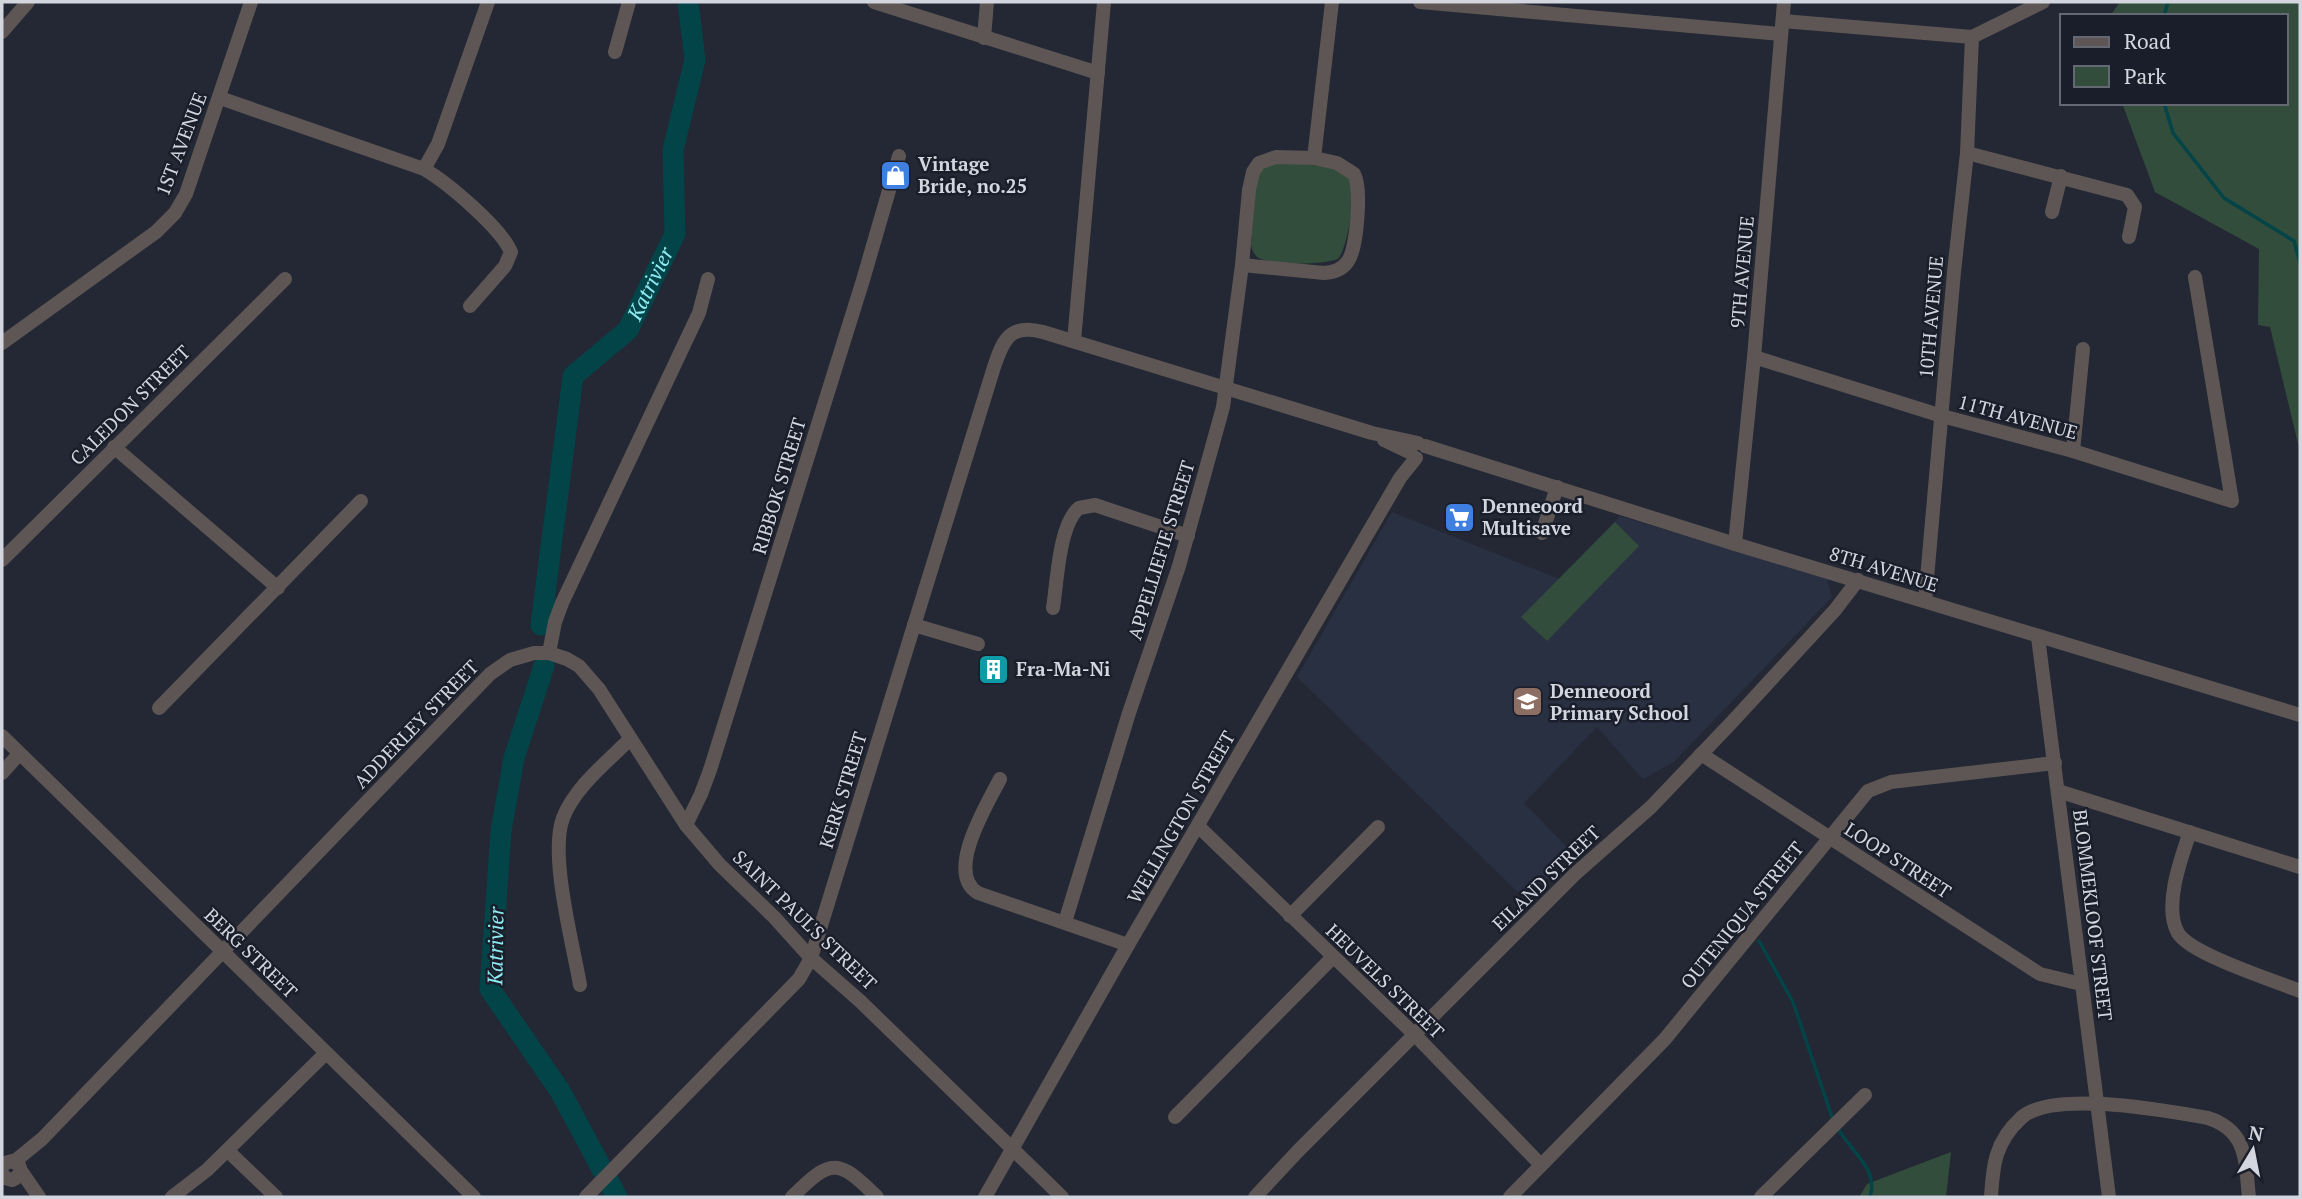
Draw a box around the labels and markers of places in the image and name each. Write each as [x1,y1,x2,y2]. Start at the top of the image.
place label: Vintage Bride, no.25 [918,151,1027,198]
shop icon: Vintage Bride, no.25 [878,158,912,192]
place label: Denneoord Multisave [1482,493,1584,540]
supermarket icon: Denneoord Multisave [1442,500,1476,534]
building icon: Fra-Ma-Ni [976,652,1010,686]
place label: Fra-Ma-Ni [1016,656,1110,681]
place label: Denneoord Primary School [1550,678,1689,725]
school or university icon: Denneoord Primary School [1510,685,1544,719]

